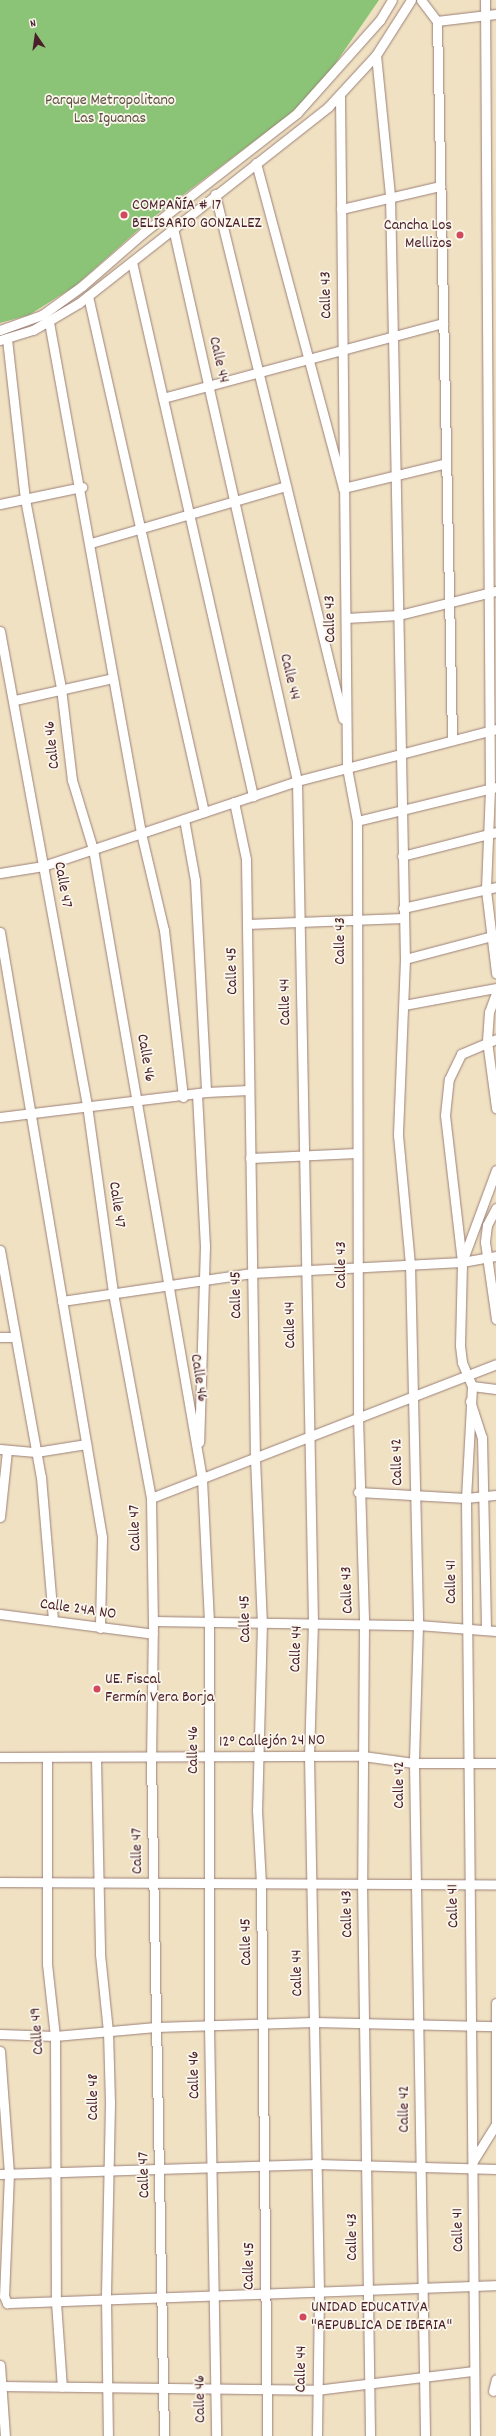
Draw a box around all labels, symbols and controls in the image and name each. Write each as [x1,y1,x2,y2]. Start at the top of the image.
north arrow [16,16,56,56]
text: N [29,16,38,33]
park label: Parque Metropolitano Las Iguanas [45,91,175,129]
place label: COMPAÑÍA # 17 BELISARIO GONZALEZ [132,196,262,234]
marker: COMPAÑÍA # 17 BELISARIO GONZALEZ [119,210,129,220]
place label: Cancha Los Mellizos [384,216,452,254]
marker: Cancha Los Mellizos [455,230,465,240]
street label: Calle 43 [317,271,337,319]
street label: Calle 44 [203,335,233,385]
street label: Calle 43 [321,595,341,643]
street label: Calle 44 [274,652,304,702]
street label: Calle 46 [41,720,65,770]
street label: Calle 47 [49,860,75,910]
street label: Calle 43 [331,917,351,965]
street label: Calle 45 [223,947,243,995]
street label: Calle 44 [276,978,296,1026]
street label: Calle 46 [131,1033,159,1083]
street label: Calle 47 [103,1181,129,1229]
street label: Calle 43 [332,1241,352,1289]
street label: Calle 45 [227,1271,247,1319]
street label: Calle 44 [281,1301,301,1349]
street label: Calle 46 [185,1353,211,1403]
street label: Calle 42 [388,1438,408,1486]
street label: Calle 47 [126,1504,146,1552]
street label: Calle 41 [442,1560,462,1604]
street label: Calle 43 [338,1566,358,1614]
street label: Calle 24A NO [39,1595,117,1625]
street label: Calle 45 [236,1595,256,1643]
street label: Calle 44 [287,1625,307,1673]
place label: UE. Fiscal Fermín Vera Borja [105,1670,214,1708]
marker: UE. Fiscal Fermín Vera Borja [92,1684,102,1694]
street label: Calle 46 [184,1726,204,1774]
street label: 12° Callejón 24 NO [219,1731,325,1753]
street label: Calle 42 [390,1761,410,1809]
street label: Calle 47 [128,1828,148,1874]
street label: Calle 41 [444,1884,464,1928]
street label: Calle 43 [338,1890,358,1938]
street label: Calle 45 [237,1918,257,1966]
street label: Calle 44 [288,1949,308,1997]
street label: Calle 49 [27,2007,49,2055]
street label: Calle 46 [185,2051,205,2099]
street label: Calle 48 [84,2074,104,2120]
street label: Calle 42 [395,2085,415,2133]
street label: Calle 47 [135,2152,155,2198]
street label: Calle 41 [449,2208,469,2252]
street label: Calle 43 [343,2213,363,2261]
street label: Calle 45 [240,2242,260,2290]
place label: UNIDAD EDUCATIVA "REPUBLICA DE IBERIA" [311,2298,452,2336]
marker: UNIDAD EDUCATIVA "REPUBLICA DE IBERIA" [298,2312,308,2322]
street label: Calle 44 [292,2345,312,2393]
street label: Calle 46 [191,2375,211,2423]

